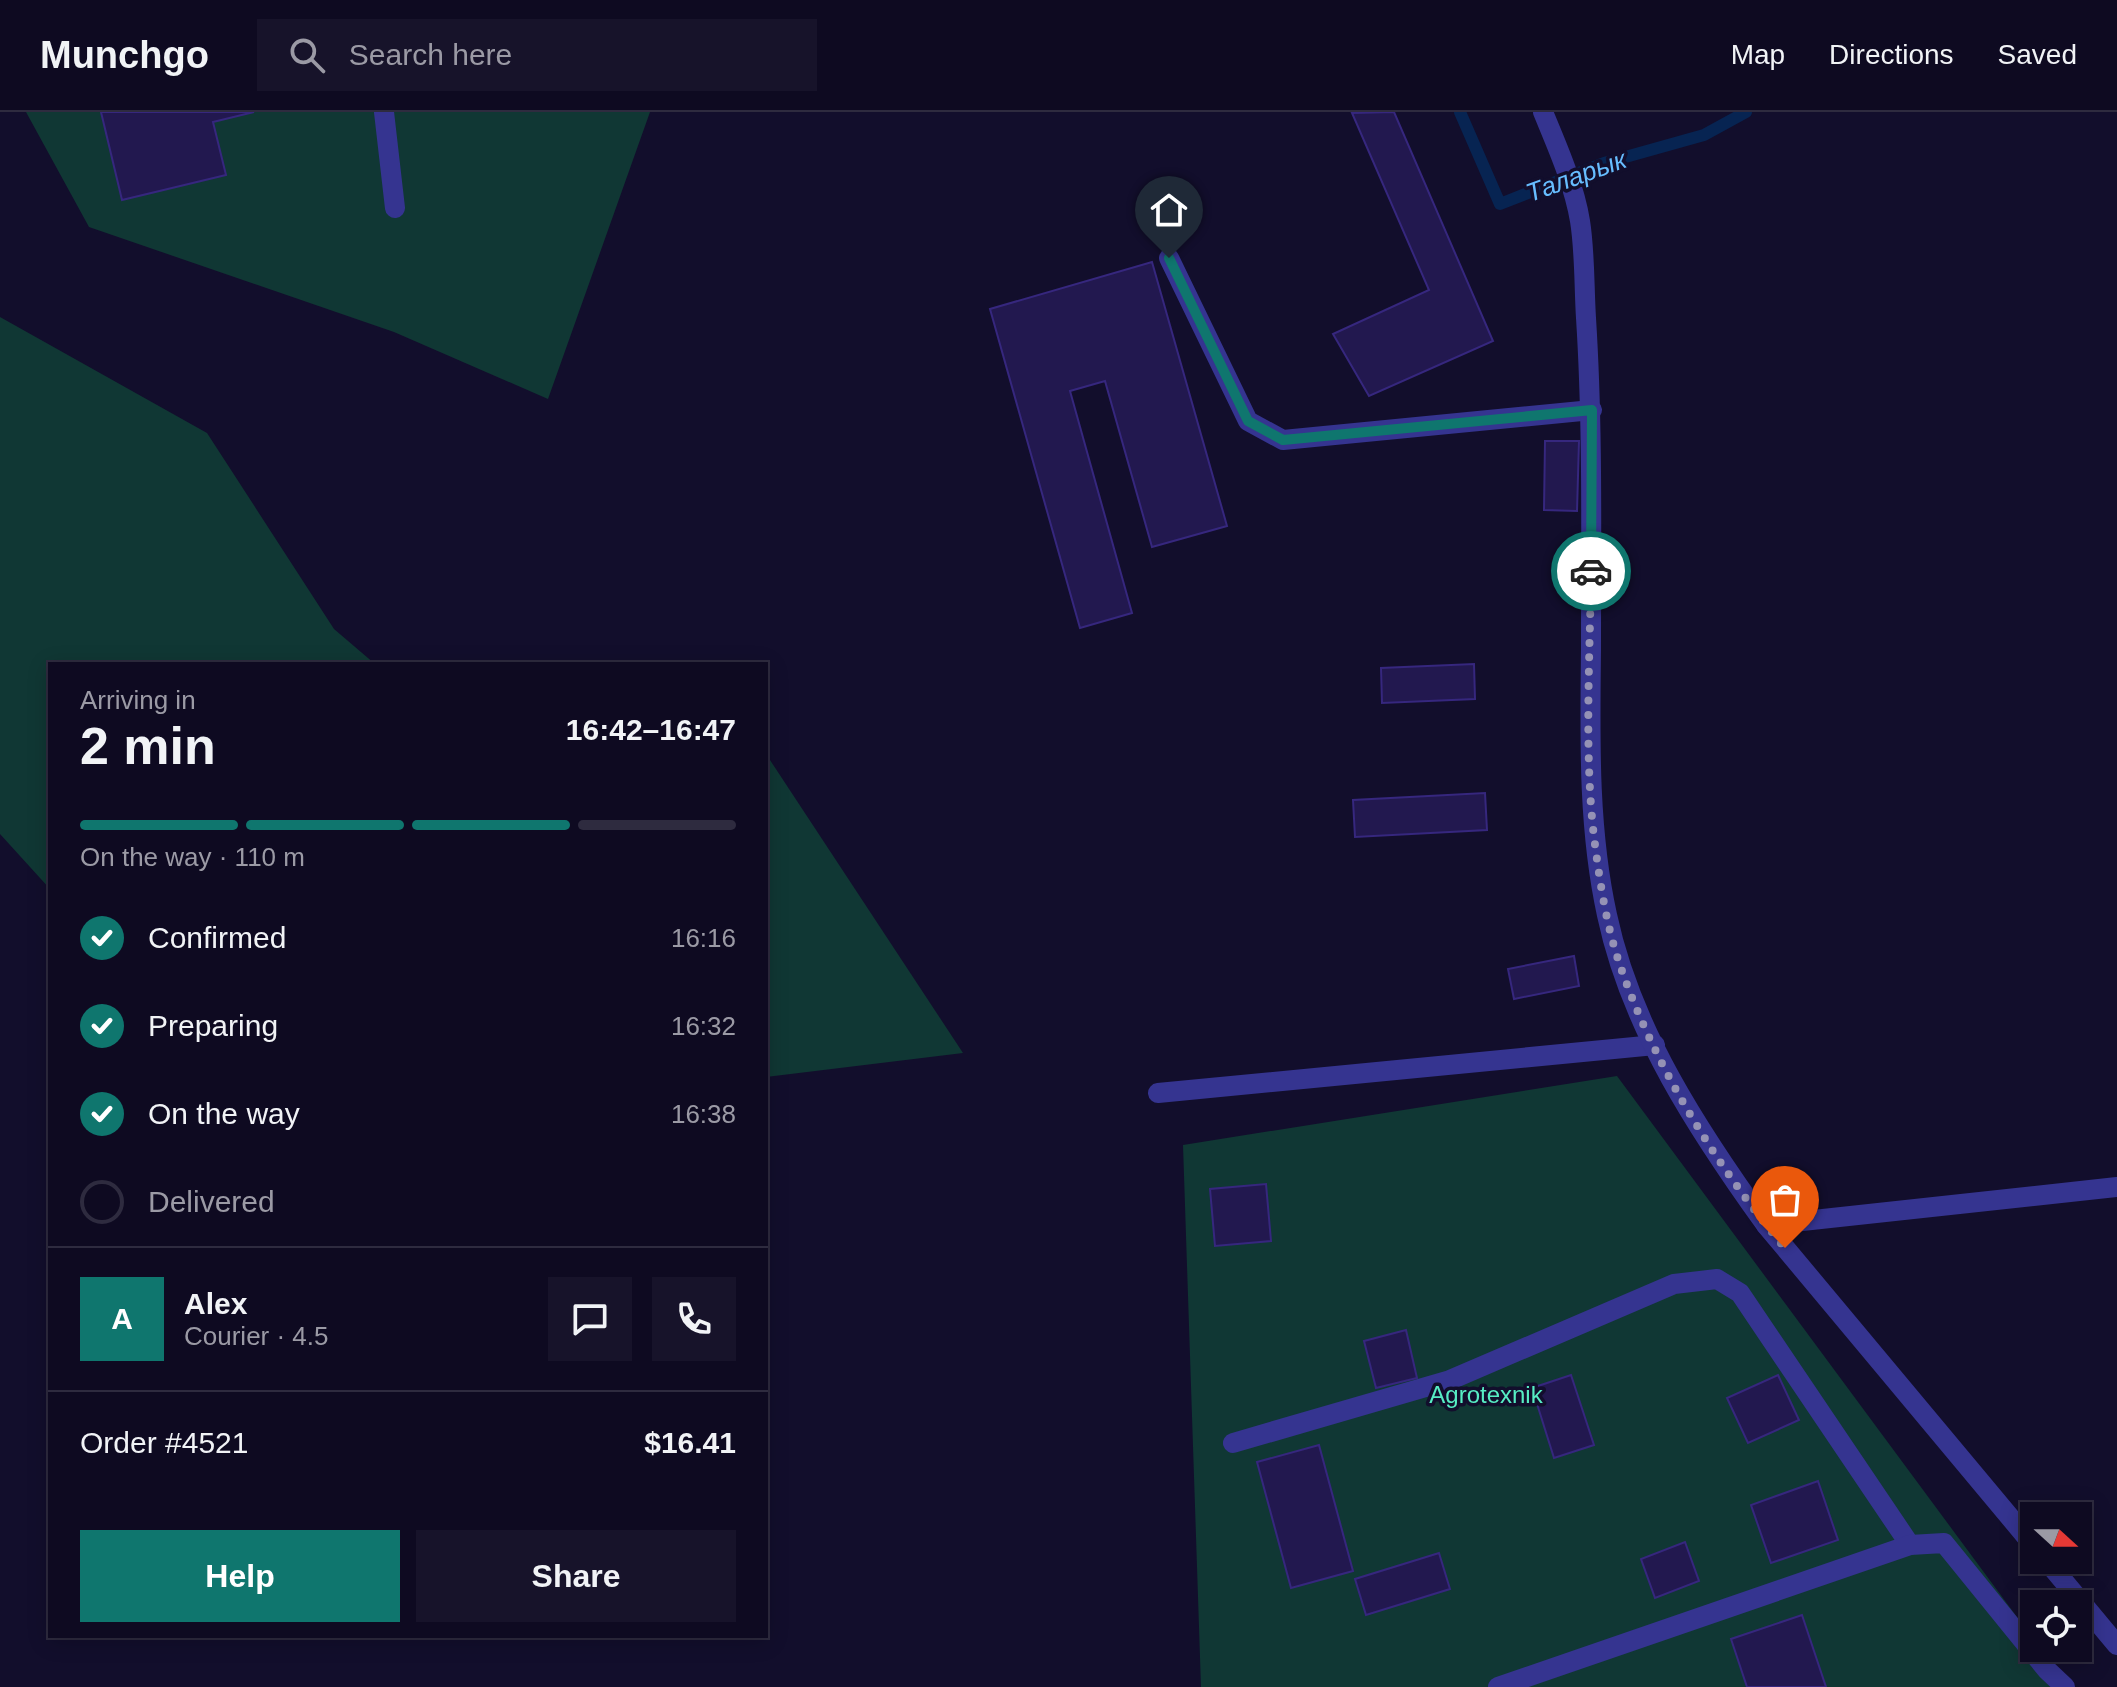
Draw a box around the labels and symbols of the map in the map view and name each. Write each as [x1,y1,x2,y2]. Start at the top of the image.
water label: Таларык [1522,143,1632,208]
pin [1135,176,1203,258]
courier [1551,531,1631,611]
pin [1751,1166,1819,1248]
park label: Agrotexnik [1429,1381,1544,1408]
north arrow [2020,1502,2092,1574]

